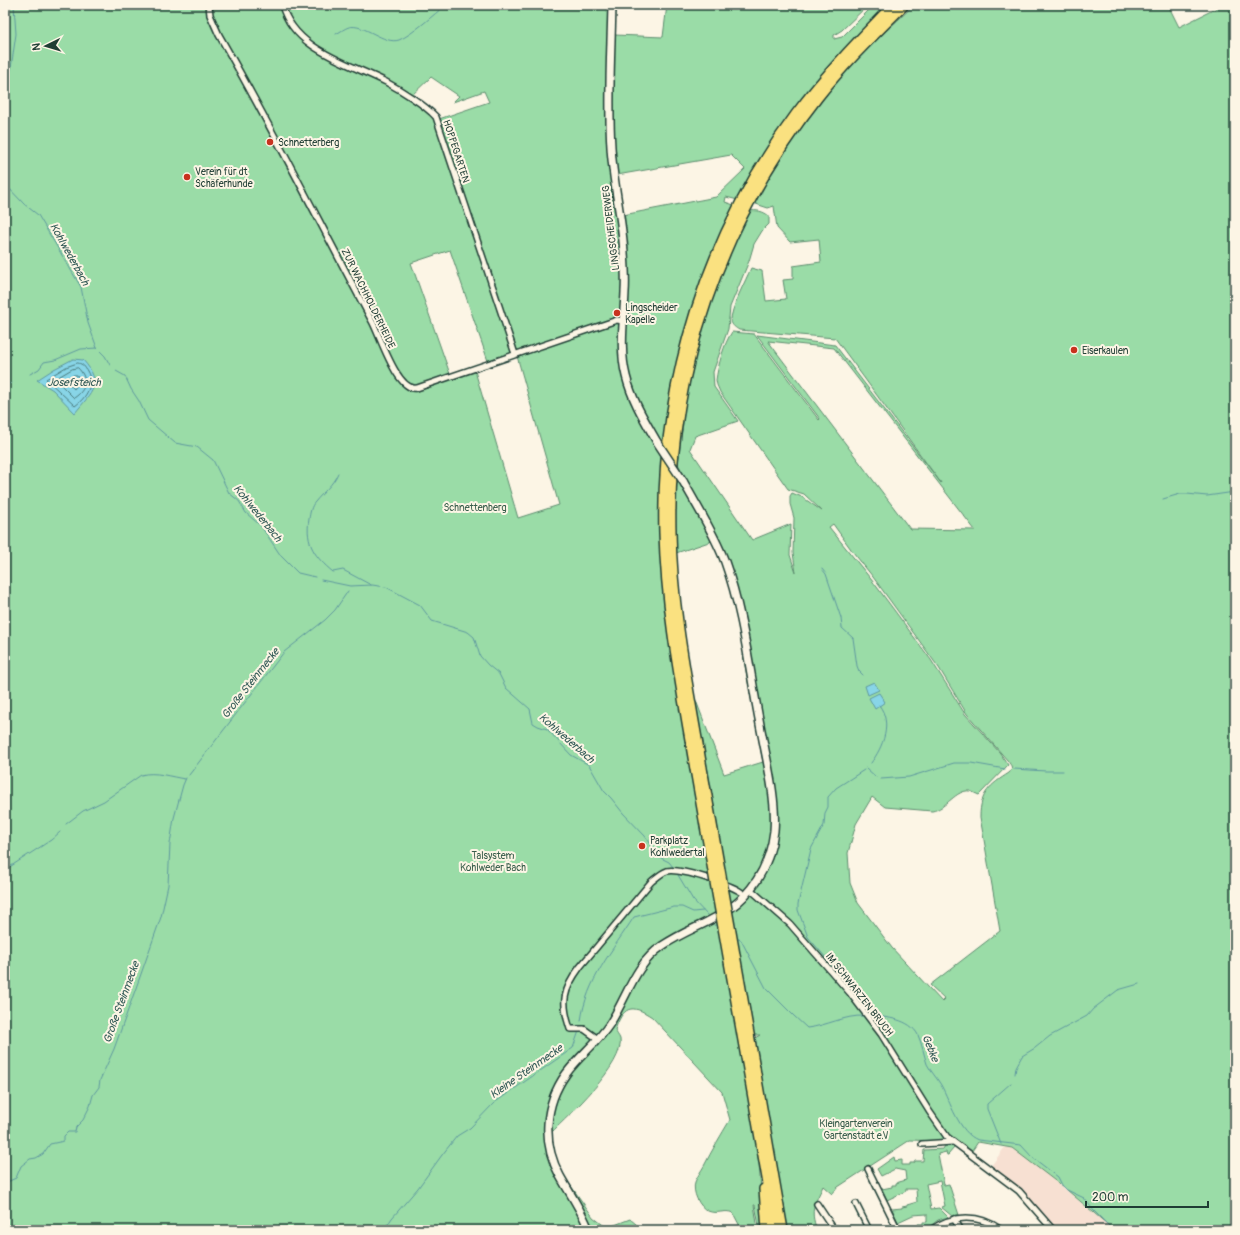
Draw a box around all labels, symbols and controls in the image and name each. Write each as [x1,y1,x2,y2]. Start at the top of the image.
north arrow [26,26,66,66]
text: N [30,42,43,51]
street label: HOPPEGARTEN [440,118,472,185]
marker: Schnetterberg [265,137,275,147]
place label: Schnetterberg [278,137,339,149]
place label: Verein für dt Schäferhunde [195,166,253,190]
marker: Verein für dt Schäferhunde [182,172,192,182]
street label: LINGSCHEIDERWEG [600,184,622,271]
water label: Kohlwederbach [47,221,92,288]
street label: ZUR WACHHOLDERHEIDE [339,246,398,350]
place label: Lingscheider Kapelle [625,302,678,326]
marker: Lingscheider Kapelle [612,308,622,318]
marker: Eiserkaulen [1069,345,1079,355]
place label: Eiserkaulen [1082,345,1129,357]
water label: Josefsteich [47,376,102,389]
water label: Kohlwederbach [231,482,285,545]
park label: Schnettenberg [443,502,507,514]
water label: Große Steinmecke [219,644,283,721]
water label: Kohlwederbach [536,711,598,767]
place label: Parkplatz Kohlwedertal [650,835,705,859]
marker: Parkplatz Kohlwedertal [637,841,647,851]
park label: Talsystem Kohlweder Bach [460,850,526,874]
street label: IM SCHWARZEN BRUCH [823,951,895,1039]
water label: Große Steinmecke [101,958,143,1045]
water label: Gebke [919,1033,942,1065]
water label: Kleine Steinmecke [487,1041,566,1101]
park label: Kleingartenverein Gartenstadt e.V [819,1118,893,1142]
scale bar [1086,1183,1208,1209]
text: 200 m [1092,1190,1129,1205]

